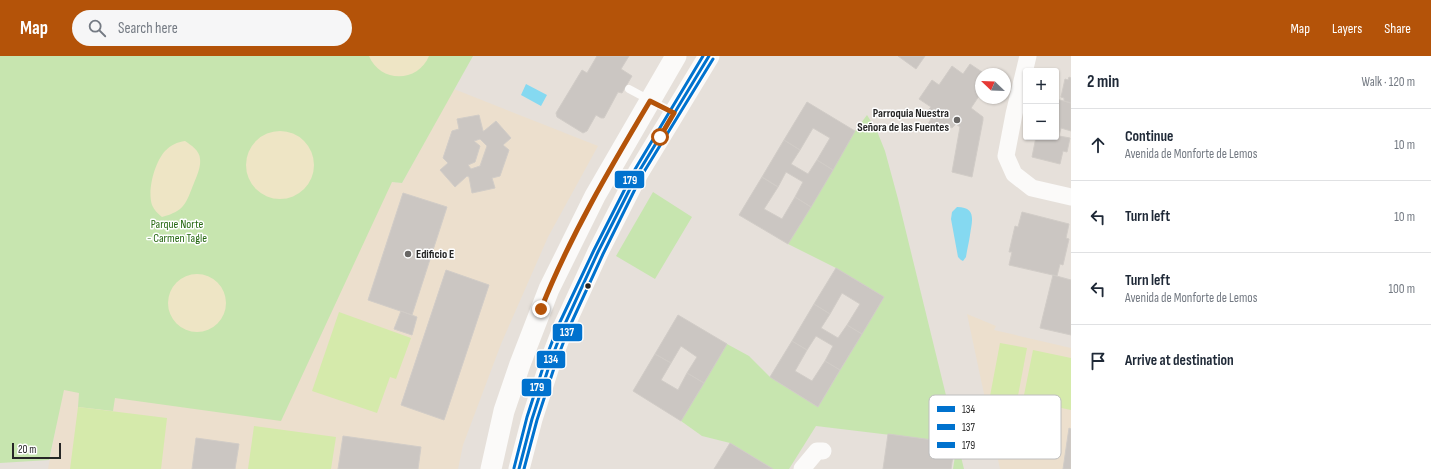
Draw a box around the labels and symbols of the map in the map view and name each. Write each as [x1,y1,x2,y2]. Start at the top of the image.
north arrow [975,68,1011,104]
place label: Parroquia Nuestra Señora de las Fuentes [857,106,949,135]
marker: Parroquia Nuestra Señora de las Fuentes [952,115,962,125]
route start [651,128,669,146]
line badge: 179 [614,170,645,189]
text: 179 [623,174,637,187]
park label: Parque Norte - Carmen Tagle [147,217,207,246]
place label: Edificio E [416,247,454,262]
marker: Edificio E [403,249,413,259]
unlabelled marker [583,281,593,291]
route end [532,300,550,318]
line badge: 137 [552,323,583,342]
text: 137 [560,326,574,339]
line badge: 134 [536,350,566,369]
text: 134 [544,353,558,366]
line badge: 179 [521,378,552,397]
text: 179 [530,381,544,394]
legend [929,395,1061,459]
text: 134 [962,403,975,416]
text: 137 [962,421,975,434]
text: 179 [962,439,975,452]
scale bar [12,441,61,460]

